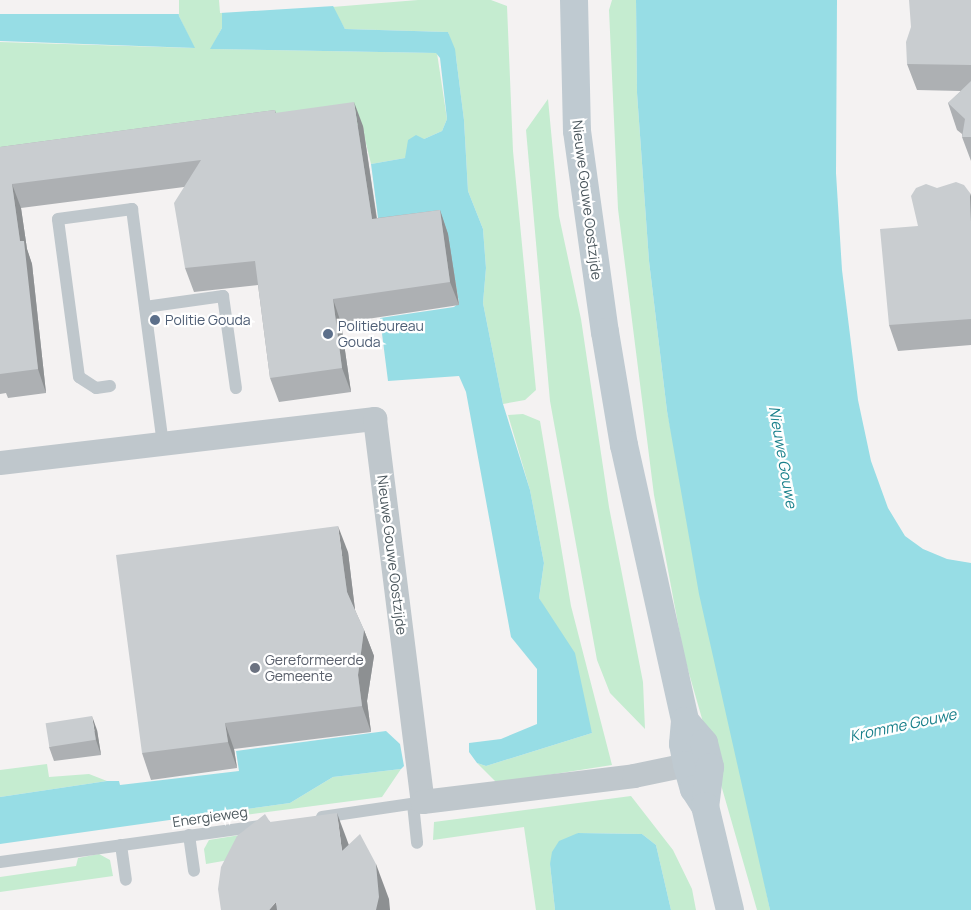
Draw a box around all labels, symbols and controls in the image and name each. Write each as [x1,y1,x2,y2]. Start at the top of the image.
street label: Nieuwe Gouwe Oostzijde [569,119,605,281]
place label: Politie Gouda [165,312,251,328]
marker: Politie Gouda [149,314,161,326]
place label: Politiebureau Gouda [338,318,424,351]
marker: Politiebureau Gouda [322,328,334,340]
water label: Nieuwe Gouwe [765,405,801,509]
street label: Nieuwe Gouwe Oostzijde [374,474,410,636]
place label: Gereformeerde Gemeente [265,652,364,684]
marker: Gereformeerde Gemeente [249,662,261,674]
water label: Kromme Gouwe [848,705,958,745]
street label: Energieweg [171,803,249,831]

